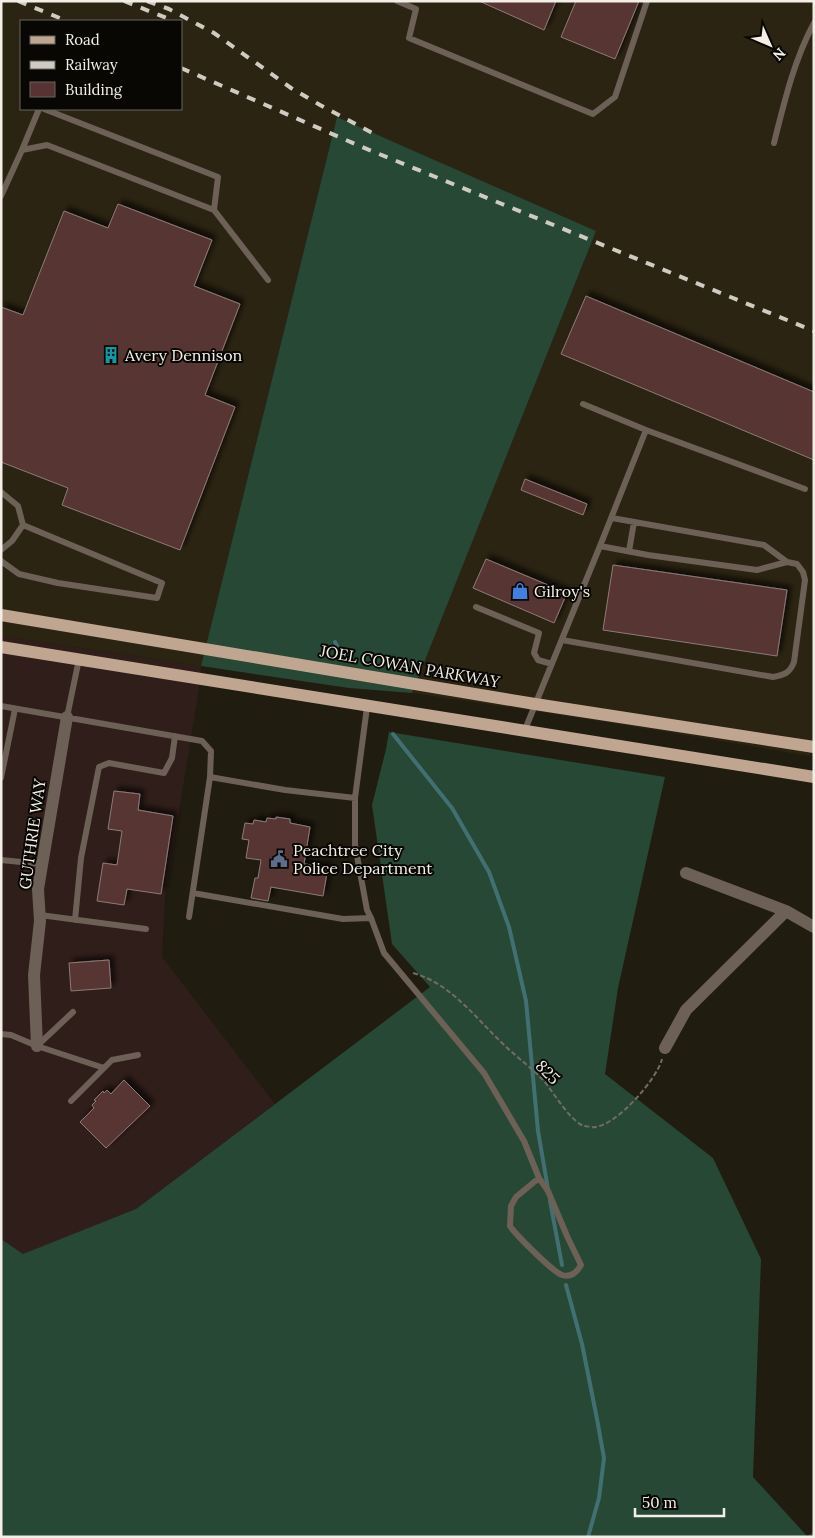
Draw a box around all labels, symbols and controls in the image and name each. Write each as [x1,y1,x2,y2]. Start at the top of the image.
legend [20,20,182,110]
north arrow [745,20,795,70]
text: Road [65,30,100,49]
text: N [769,44,789,65]
text: Railway [65,55,118,74]
text: Building [65,80,123,99]
building icon: Avery Dennison [101,345,121,365]
place label: Avery Dennison [124,345,243,365]
shop icon: Gilroy's [510,581,530,601]
place label: Gilroy's [534,581,590,601]
street label: JOEL COWAN PARKWAY [318,640,502,692]
street label: GUTHRIE WAY [14,777,50,891]
place label: Peachtree City Police Department [293,840,433,878]
public building icon: Peachtree City Police Department [269,849,289,869]
street label: 825 [532,1056,564,1088]
scale bar [635,1486,724,1518]
text: 50 m [642,1493,677,1512]

